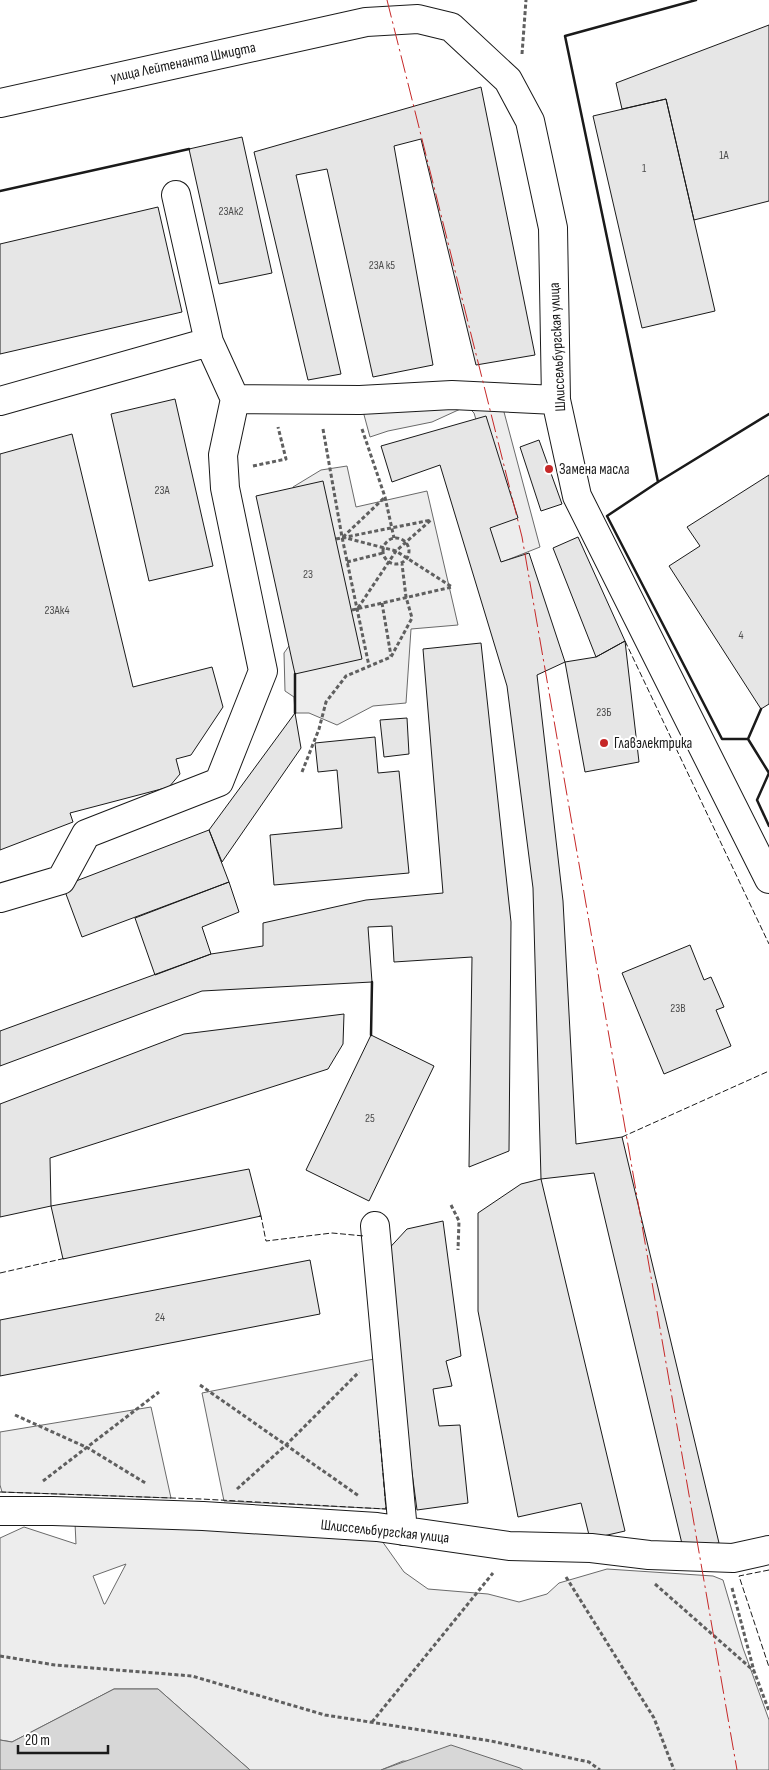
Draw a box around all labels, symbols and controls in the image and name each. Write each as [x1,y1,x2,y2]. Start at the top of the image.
street label: улица Лейтенанта Шмидта [109,38,258,87]
house number: 1А [719,148,730,163]
house number: 1 [642,161,647,176]
house number: 23Ак2 [219,204,243,219]
house number: 23А к5 [369,258,395,273]
street label: Шлиссельбургская улица [545,282,570,412]
place label: Замена масла [559,460,630,479]
marker: Замена масла [543,463,555,475]
house number: 23А [154,483,170,498]
house number: 23 [303,567,313,582]
house number: 23Ак4 [45,603,69,618]
house number: 4 [738,628,744,643]
house number: 23Б [596,705,612,720]
place label: Главэлектрика [614,734,693,753]
marker: Главэлектрика [598,737,610,749]
house number: 23В [670,1001,686,1016]
house number: 25 [365,1111,375,1126]
house number: 24 [155,1310,165,1325]
street label: Шлиссельбургская улица [320,1515,450,1548]
scale bar [18,1722,108,1754]
text: 20 m [25,1731,50,1750]

